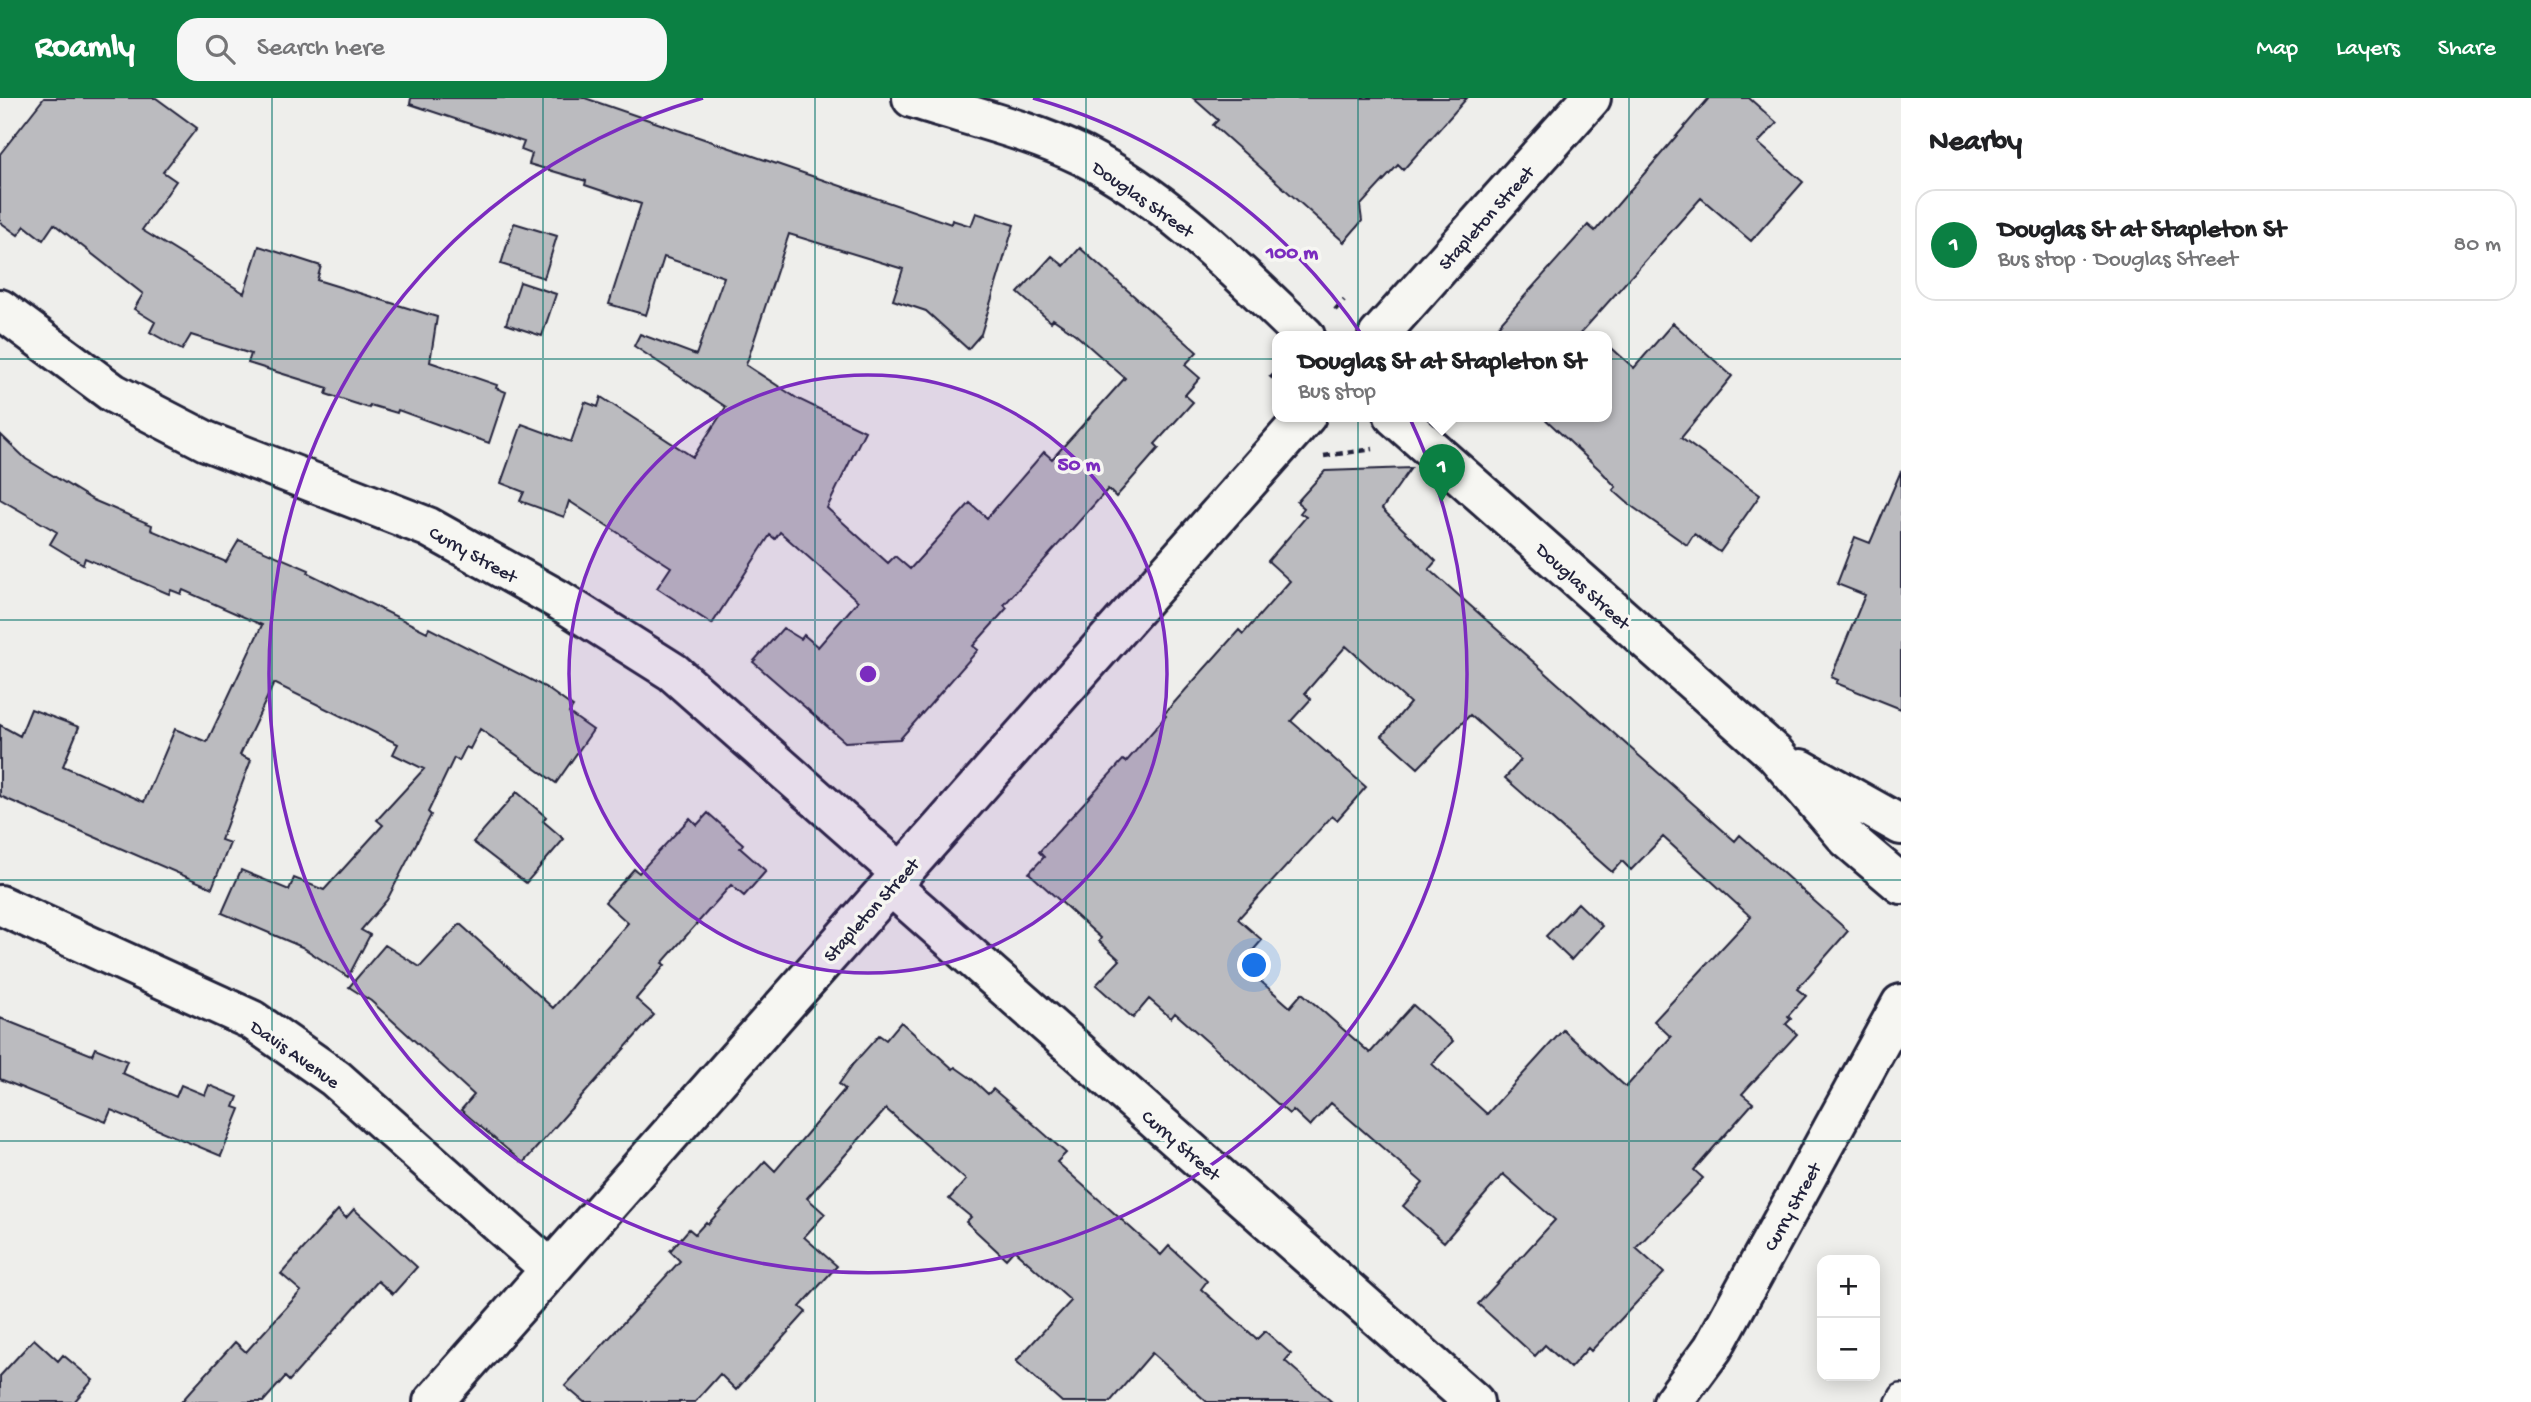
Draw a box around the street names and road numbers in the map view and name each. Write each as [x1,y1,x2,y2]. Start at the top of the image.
street label: Douglas Street [1085,156,1199,246]
street label: Stapleton Street [1435,161,1542,276]
street label: Curry Street [424,522,522,591]
street label: Douglas Street [1528,538,1635,637]
street label: Stapleton Street [820,853,927,968]
street label: Davis Avenue [243,1015,343,1095]
street label: Curry Street [1135,1106,1226,1189]
street label: Curry Street [1760,1158,1829,1256]

